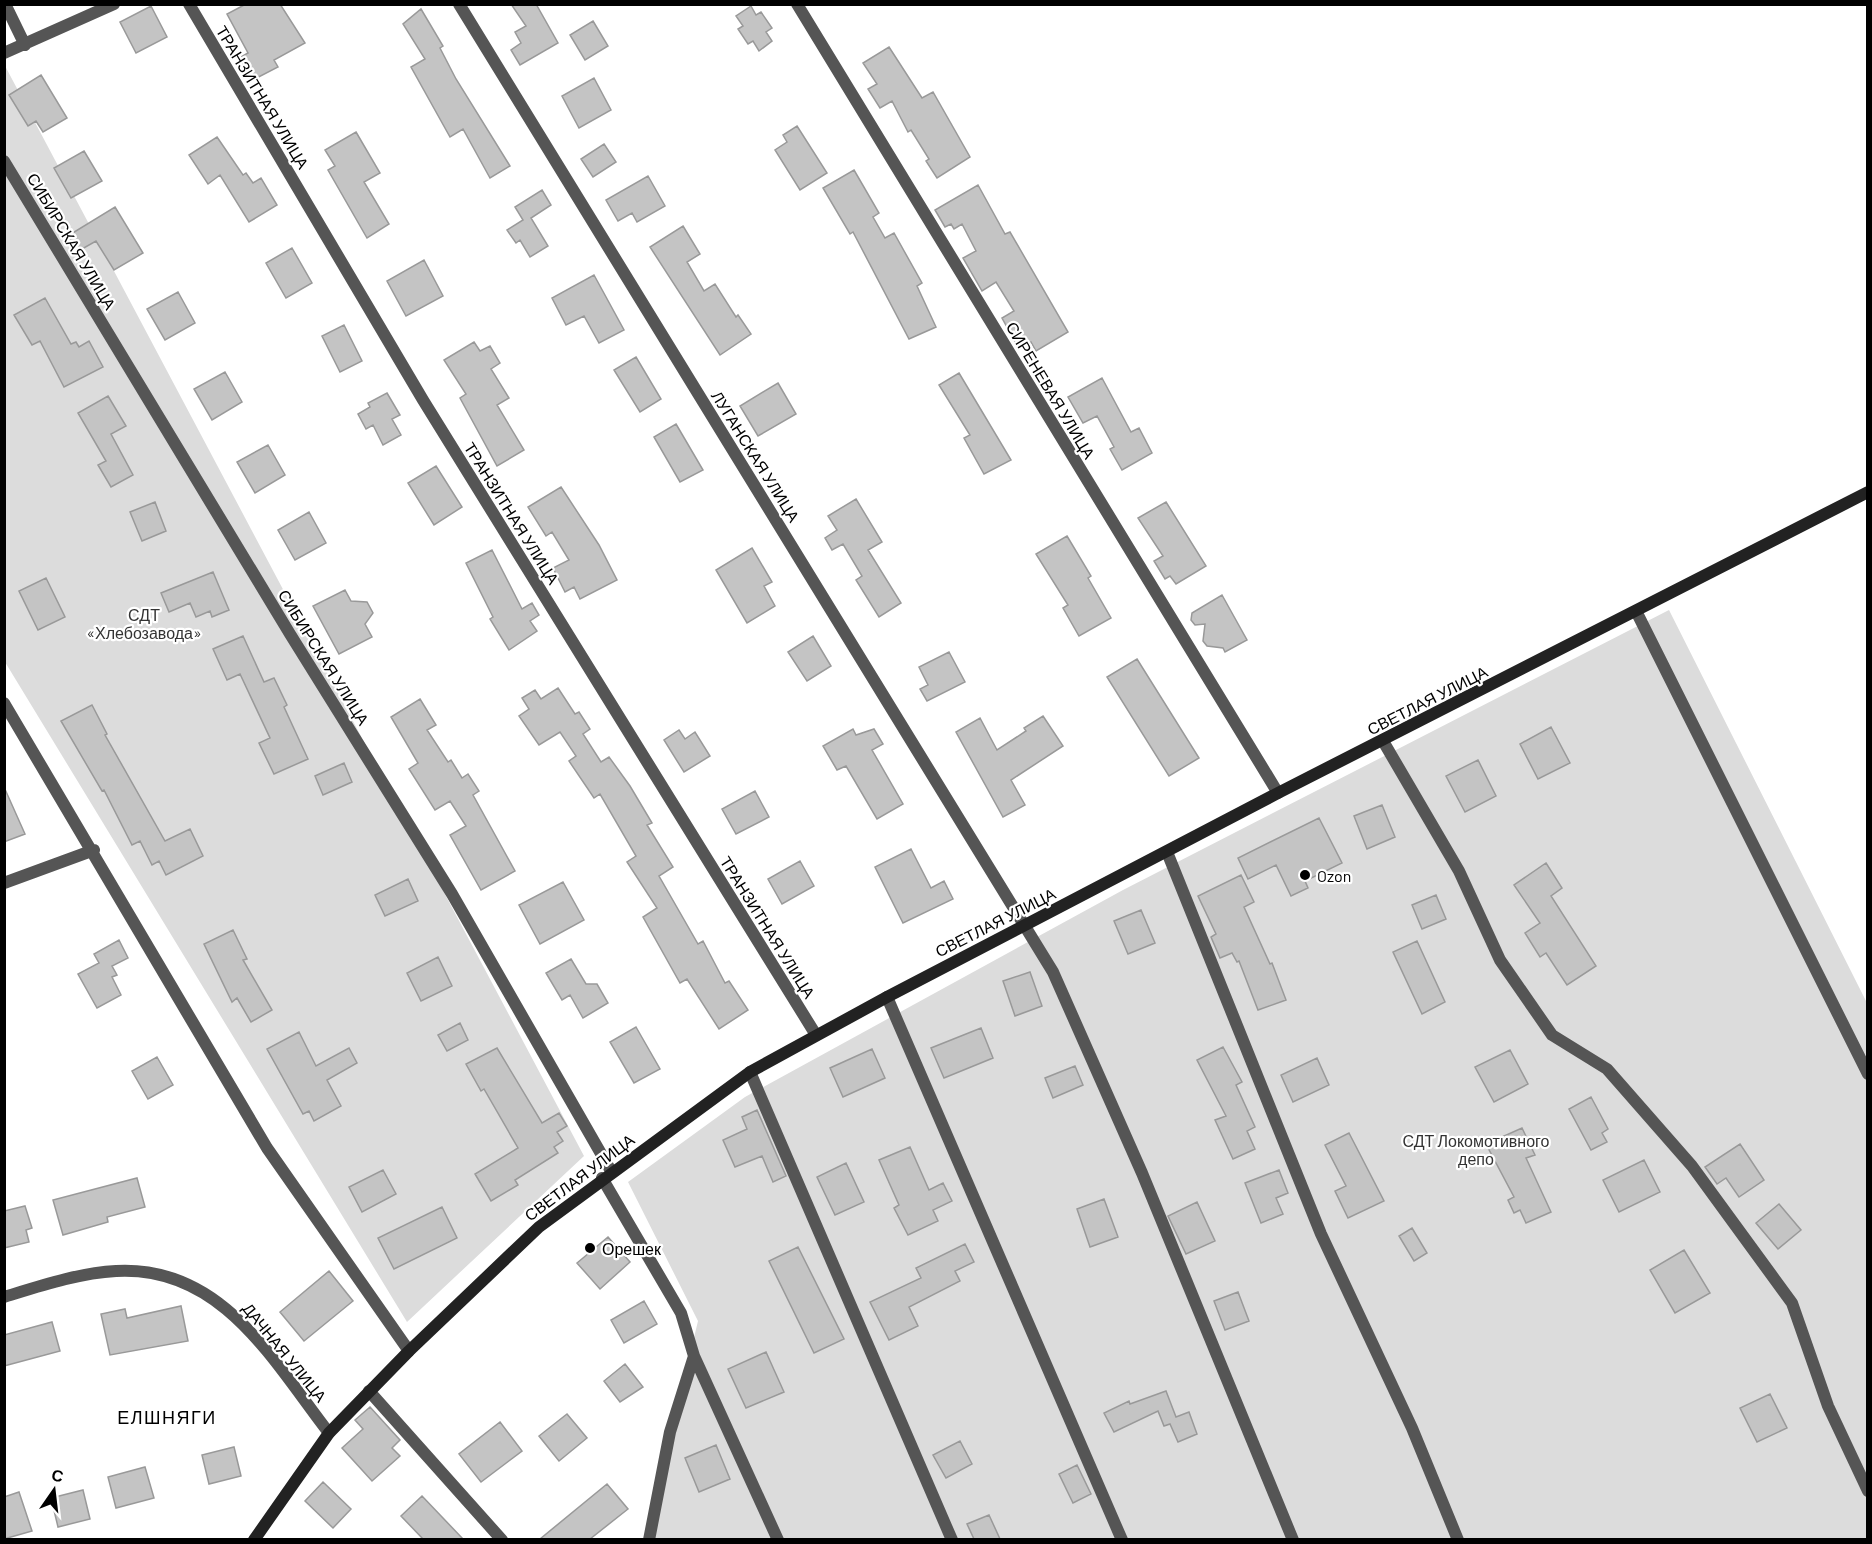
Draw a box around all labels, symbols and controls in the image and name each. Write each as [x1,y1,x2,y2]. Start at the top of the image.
street label: ТРАНЗИТНАЯ УЛИЦА [213,22,313,172]
street label: СИБИРСКАЯ УЛИЦА [24,169,120,313]
street label: СИРЕНЕВАЯ УЛИЦА [1003,318,1100,462]
street label: ЛУГАНСКАЯ УЛИЦА [708,387,804,525]
street label: ТРАНЗИТНАЯ УЛИЦА [461,439,564,588]
street label: СИБИРСКАЯ УЛИЦА [275,586,374,728]
park label: СДТ «Хлебозавода» [86,605,202,642]
street label: СВЕТЛАЯ УЛИЦА [1364,661,1491,739]
street label: ТРАНЗИТНАЯ УЛИЦА [717,853,820,1002]
place label: Ozon [1317,866,1351,885]
marker: Ozon [1298,868,1312,882]
street label: СВЕТЛАЯ УЛИЦА [932,883,1059,961]
street label: СВЕТЛАЯ УЛИЦА [520,1129,638,1224]
park label: СДТ Локомотивного депо [1403,1131,1550,1168]
place label: Орешек [602,1239,662,1258]
marker: Орешек [583,1241,597,1255]
street label: ДАЧНАЯ УЛИЦА [239,1299,331,1406]
district label: ЕЛШНЯГИ [117,1406,217,1428]
north arrow [24,1460,84,1520]
text: С [50,1464,66,1486]

